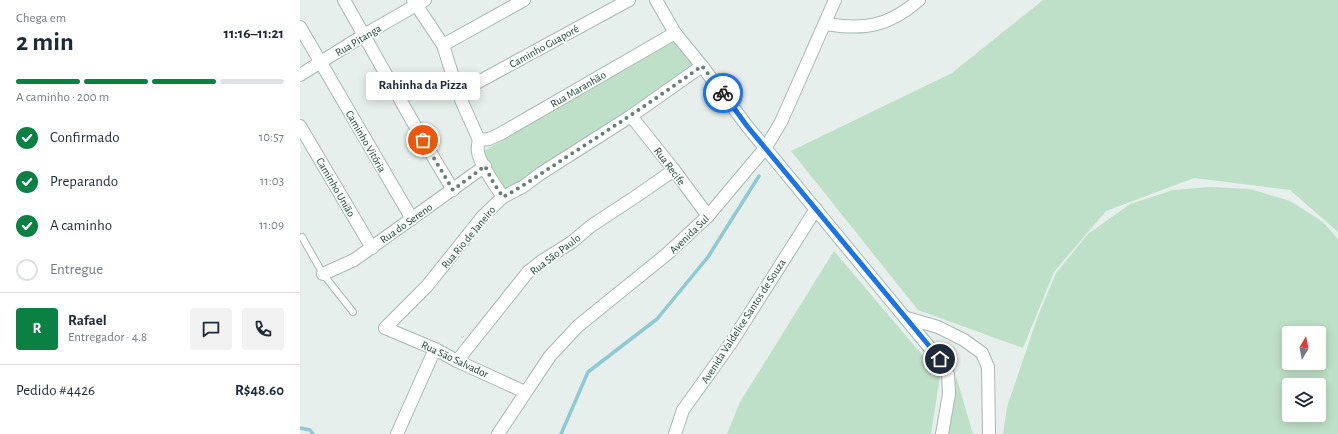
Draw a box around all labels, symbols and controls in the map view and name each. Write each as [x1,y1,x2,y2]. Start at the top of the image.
text: Chega em [16,12,66,25]
street label: Rua Pitanga [333,23,383,58]
street label: Caminho Guaporé [508,23,581,70]
text: 11:16–11:21 [224,26,284,41]
text: 2 min [16,29,74,55]
street label: Rua Maranhão [549,69,608,110]
callout: Rahinha da Pizza [366,72,480,100]
courier [703,73,743,113]
text: Rahinha da Pizza [378,79,468,92]
icon: bike [712,82,734,104]
text: A caminho · 200 m [16,91,109,104]
street label: Caminho Vitória [343,108,388,174]
pin [406,123,440,157]
icon: check [16,127,38,149]
icon: bag [412,129,434,151]
text: Confirmado [50,130,120,145]
text: 10:57 [259,131,284,144]
street label: Rua Recife [652,145,687,187]
street label: Caminho União [314,156,357,219]
icon: check [16,171,38,193]
text: Preparando [50,174,118,189]
text: 11:03 [260,175,284,188]
street label: Rua do Sereno [378,201,434,245]
street label: Rua Rio de Janeiro [439,204,497,271]
street label: Avenida Sul [667,213,711,256]
icon: check [16,215,38,237]
text: A caminho [50,218,112,233]
text: 11:09 [259,219,284,232]
street label: Rua São Paulo [528,232,583,277]
street label: Avenida Valdelice Santos de Souza [699,257,788,385]
text: Entregue [50,262,103,277]
button: chat [190,308,232,350]
button: phone [242,308,284,350]
text: Rafael [68,313,107,328]
text: R [33,321,41,336]
north arrow [1282,326,1326,370]
map controls [1282,326,1326,422]
text: Entregador · 4.8 [68,331,147,344]
street label: Rua São Salvador [420,339,490,380]
pin [923,342,957,376]
icon: home [929,348,951,370]
button: layers [1282,378,1326,422]
text: Pedido #4426 [16,383,95,398]
text: R$48.60 [235,383,284,398]

